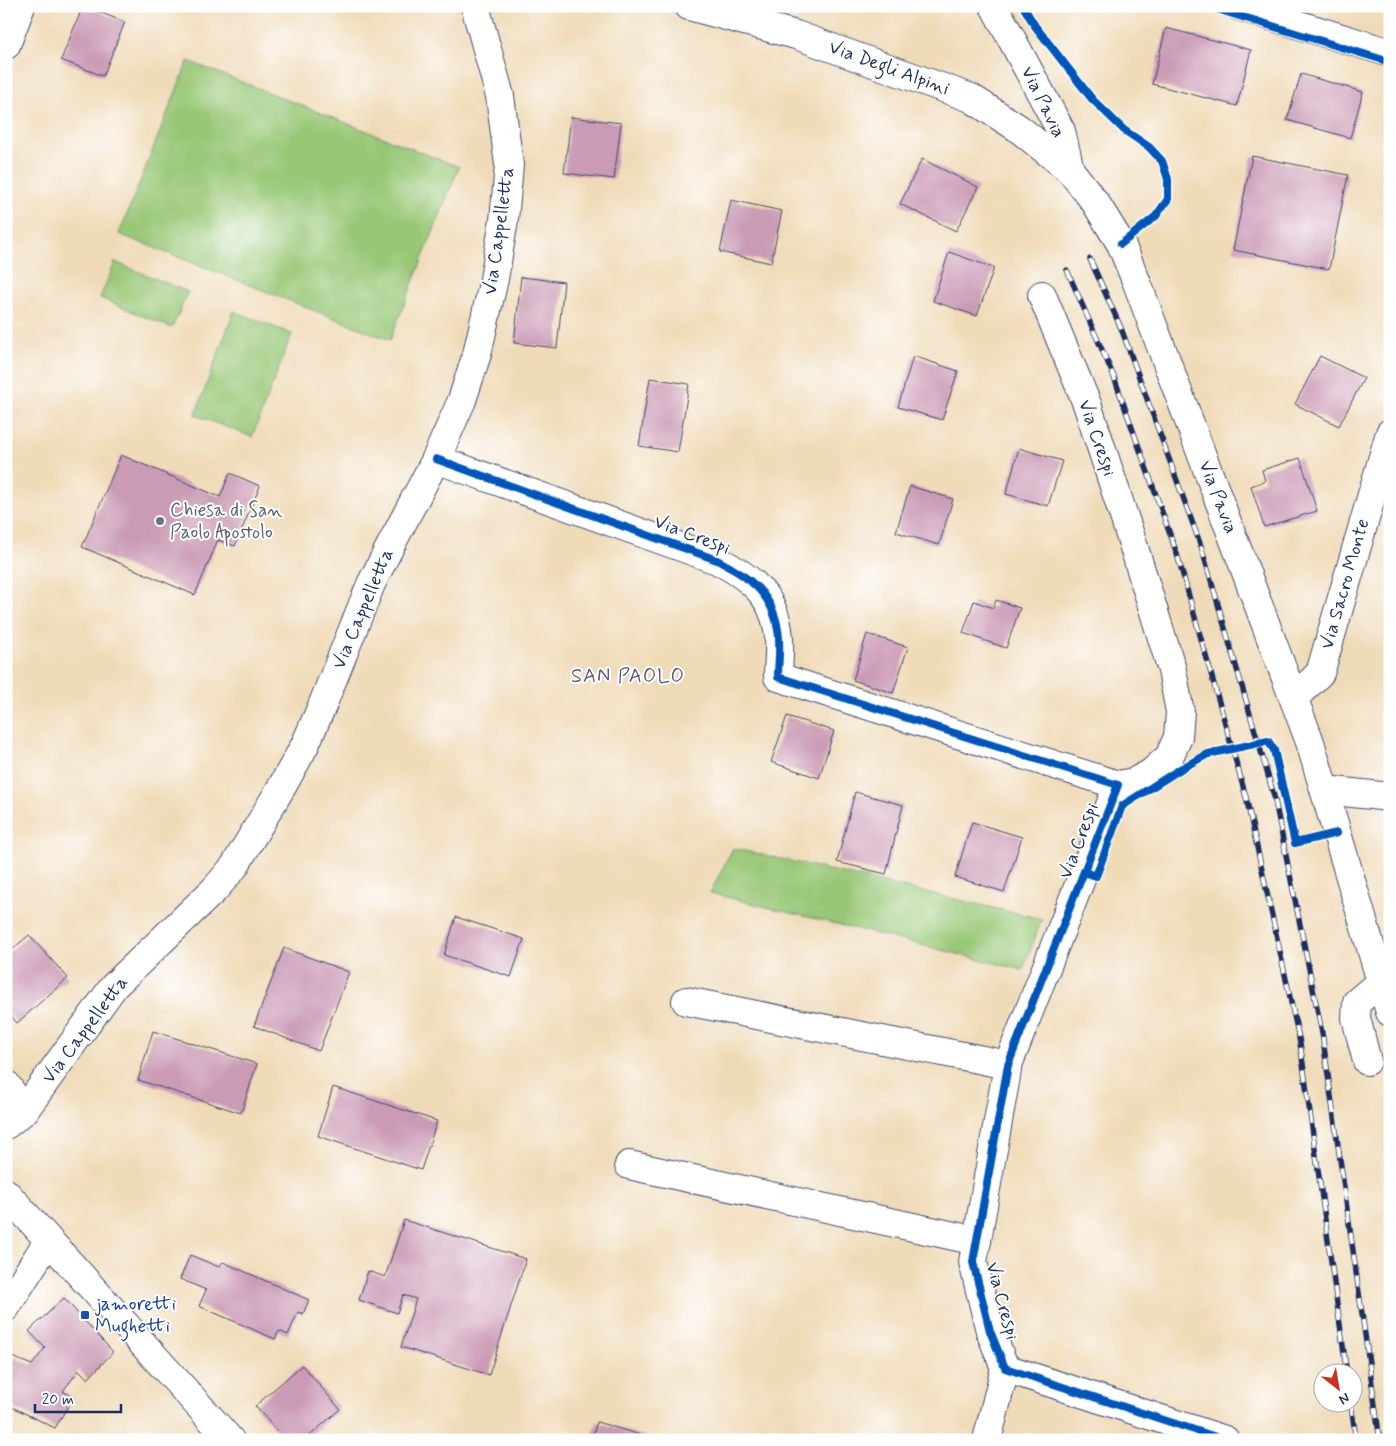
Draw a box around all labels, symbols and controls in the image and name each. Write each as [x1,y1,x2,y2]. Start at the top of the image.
street label: Via Degli Alpini [824,35,953,104]
street label: Via Pavia [1015,62,1071,142]
street label: Via Cappelletta [478,166,520,296]
street label: Via Crespi [1072,396,1122,480]
street label: Via Pavia [1193,457,1243,537]
place label: Chiesa di San Paolo Apostolo [170,498,282,547]
street label: Via Crespi [650,509,734,561]
marker: Chiesa di San Paolo Apostolo [154,515,166,527]
street label: Via Sacro Monte [1314,516,1376,652]
street label: Via Cappelletta [326,545,400,673]
district label: SAN PAOLO [571,663,685,690]
street label: Via Crespi [1053,799,1105,883]
street label: Via Cappelletta [36,971,134,1089]
street label: Via Crespi [980,1259,1024,1343]
place label: jamoretti Mughetti [94,1292,176,1342]
marker: jamoretti Mughetti [79,1309,91,1321]
north arrow [1314,1364,1364,1414]
scale bar [35,1381,121,1413]
text: N [1336,1388,1353,1408]
text: 20 m [42,1390,74,1410]

